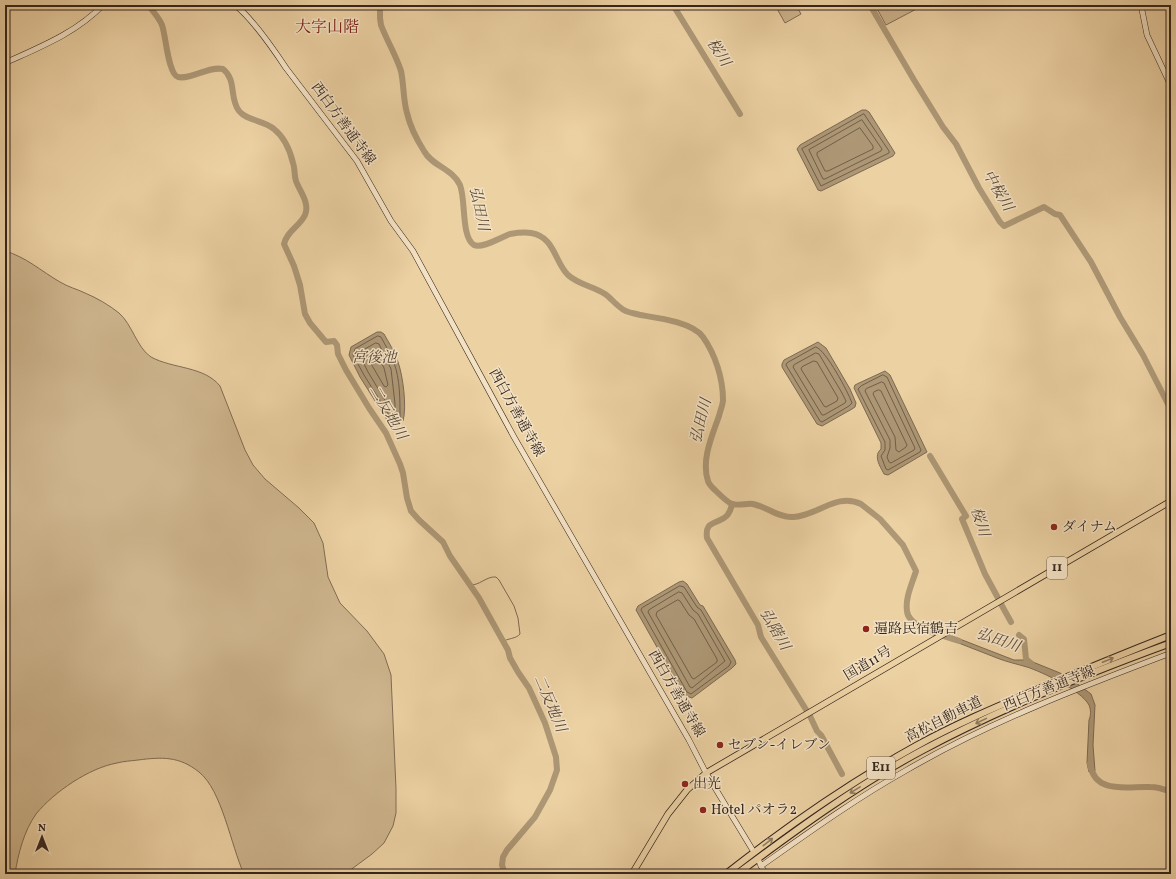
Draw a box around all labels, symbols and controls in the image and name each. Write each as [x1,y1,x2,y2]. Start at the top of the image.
district label: 大字山階 [295,17,359,39]
water label: 桜川 [701,35,736,73]
street label: 西白方善通寺線 [307,79,379,169]
water label: 中桜川 [976,166,1019,217]
water label: 弘田川 [463,185,493,235]
water label: 宮後池 [351,348,398,369]
street label: 西白方善通寺線 [484,366,548,460]
water label: 二反地川 [363,382,412,446]
water label: 弘田川 [686,395,718,445]
water label: 桜川 [965,505,994,541]
place label: ダイナム [1062,518,1117,537]
marker: ダイナム [1049,522,1059,532]
road number: 11 [1047,557,1067,579]
water label: 弘階川 [754,605,795,656]
place label: 遍路民宿鶴吉 [874,620,958,639]
marker: 遍路民宿鶴吉 [861,624,871,634]
water label: 弘田川 [973,624,1025,659]
street label: 国道11号 [840,642,896,686]
street label: 西白方善通寺線 [643,647,709,741]
one-way arrow [1101,656,1113,664]
street label: 西白方善通寺線 [1000,662,1098,716]
water label: 二反地川 [528,672,571,738]
street label: 高松自動車道 [902,692,986,748]
one-way arrow [976,718,988,725]
place label: セブン-イレブン [728,736,831,755]
marker: セブン-イレブン [715,740,725,750]
road number: E11 [867,757,895,779]
place label: 出光 [693,775,721,794]
marker: 出光 [680,779,690,789]
one-way arrow [849,787,861,795]
place label: Hotel パオラ2 [711,801,797,820]
marker: Hotel パオラ2 [698,805,708,815]
north arrow [22,817,62,857]
text: N [38,821,46,836]
one-way arrow [762,837,773,846]

